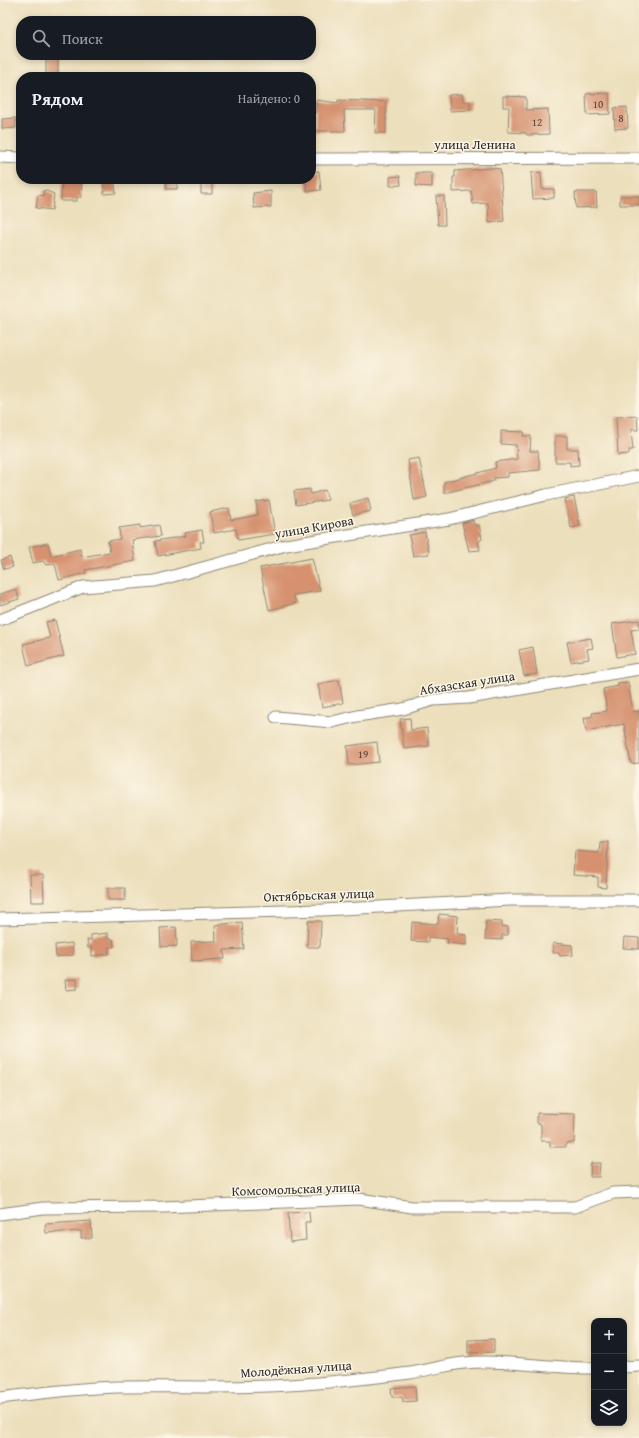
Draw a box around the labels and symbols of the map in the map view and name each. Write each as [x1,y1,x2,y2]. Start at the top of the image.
house number: 10 [593,96,603,112]
house number: 8 [618,110,624,126]
house number: 12 [532,114,542,130]
street label: улица Ленина [433,135,516,154]
street label: улица Кирова [272,511,356,543]
street label: Абхазская улица [418,666,517,700]
house number: 19 [358,746,368,762]
street label: Октябрьская улица [263,884,375,906]
street label: Комсомольская улица [231,1177,362,1201]
street label: Молодёжная улица [240,1356,353,1382]

